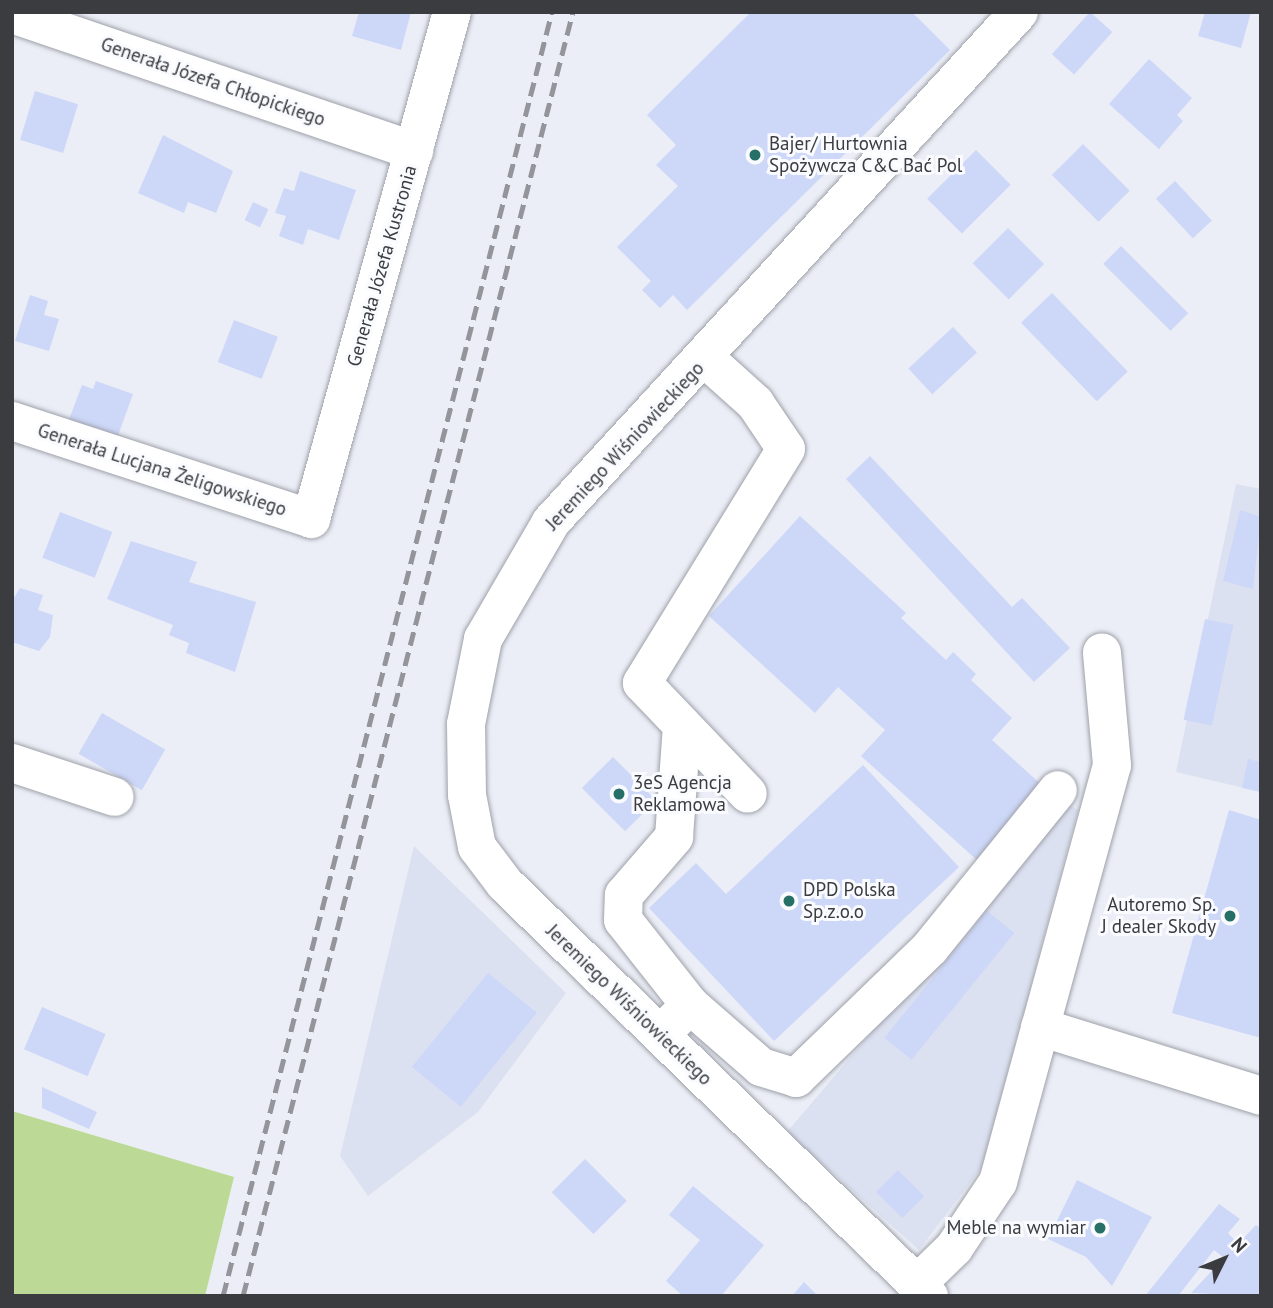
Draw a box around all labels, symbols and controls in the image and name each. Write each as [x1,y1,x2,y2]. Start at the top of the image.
street label: Generała Józefa Chłopickiego [98,33,328,131]
place label: Bajer/ Hurtownia Spożywcza C&C Bać Pol [769,133,964,177]
marker: Bajer/ Hurtownia Spożywcza C&C Bać Pol [747,147,763,163]
street label: Generała Józefa Kustronia [342,163,422,369]
street label: Jeremiego Wiśniowieckiego [541,357,709,535]
street label: Generała Lucjana Żeligowskiego [34,419,290,521]
place label: 3eS Agencja Reklamowa [633,772,732,816]
marker: 3eS Agencja Reklamowa [611,786,627,802]
place label: DPD Polska Sp.z.o.o [803,879,896,923]
marker: DPD Polska Sp.z.o.o [781,893,797,909]
place label: Autoremo Sp. J dealer Skody [1101,894,1216,938]
marker: Autoremo Sp. J dealer Skody [1222,908,1238,924]
street label: Jeremiego Wiśniowieckiego [541,920,717,1090]
place label: Meble na wymiar [947,1217,1086,1239]
marker: Meble na wymiar [1092,1220,1108,1236]
north arrow [1189,1224,1259,1294]
text: N [1226,1232,1252,1257]

